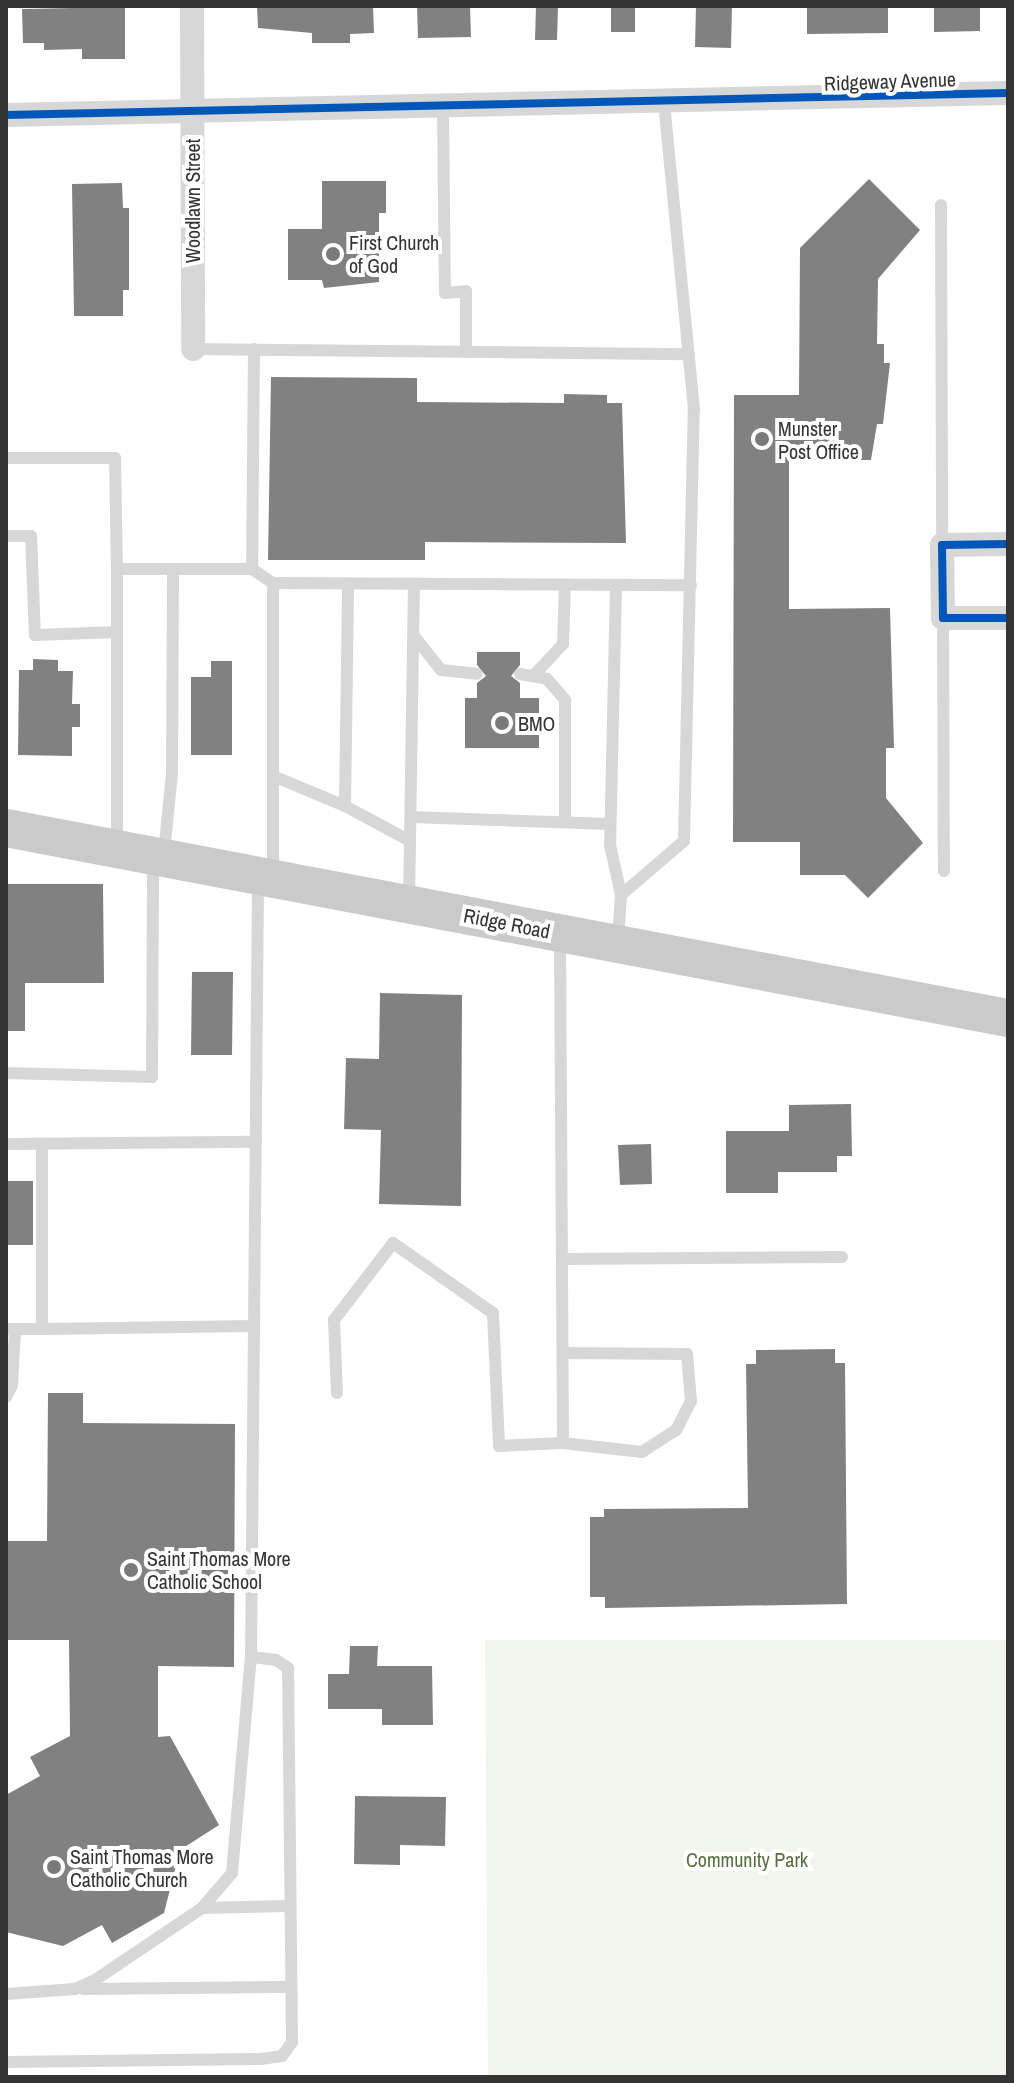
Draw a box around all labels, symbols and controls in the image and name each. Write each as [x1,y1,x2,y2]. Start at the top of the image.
street label: Ridgeway Avenue [823,67,957,95]
street label: Woodlawn Street [180,139,204,263]
place label: First Church of God [349,230,439,277]
marker: First Church of God [324,245,342,263]
place label: Munster Post Office [778,416,859,463]
marker: Munster Post Office [753,430,771,448]
place label: BMO [518,711,555,735]
marker: BMO [493,714,511,732]
street label: Ridge Road [462,903,552,943]
place label: Saint Thomas More Catholic School [147,1546,291,1593]
marker: Saint Thomas More Catholic School [122,1561,140,1579]
place label: Saint Thomas More Catholic Church [70,1844,214,1891]
park label: Community Park [686,1847,808,1871]
marker: Saint Thomas More Catholic Church [45,1858,63,1876]

